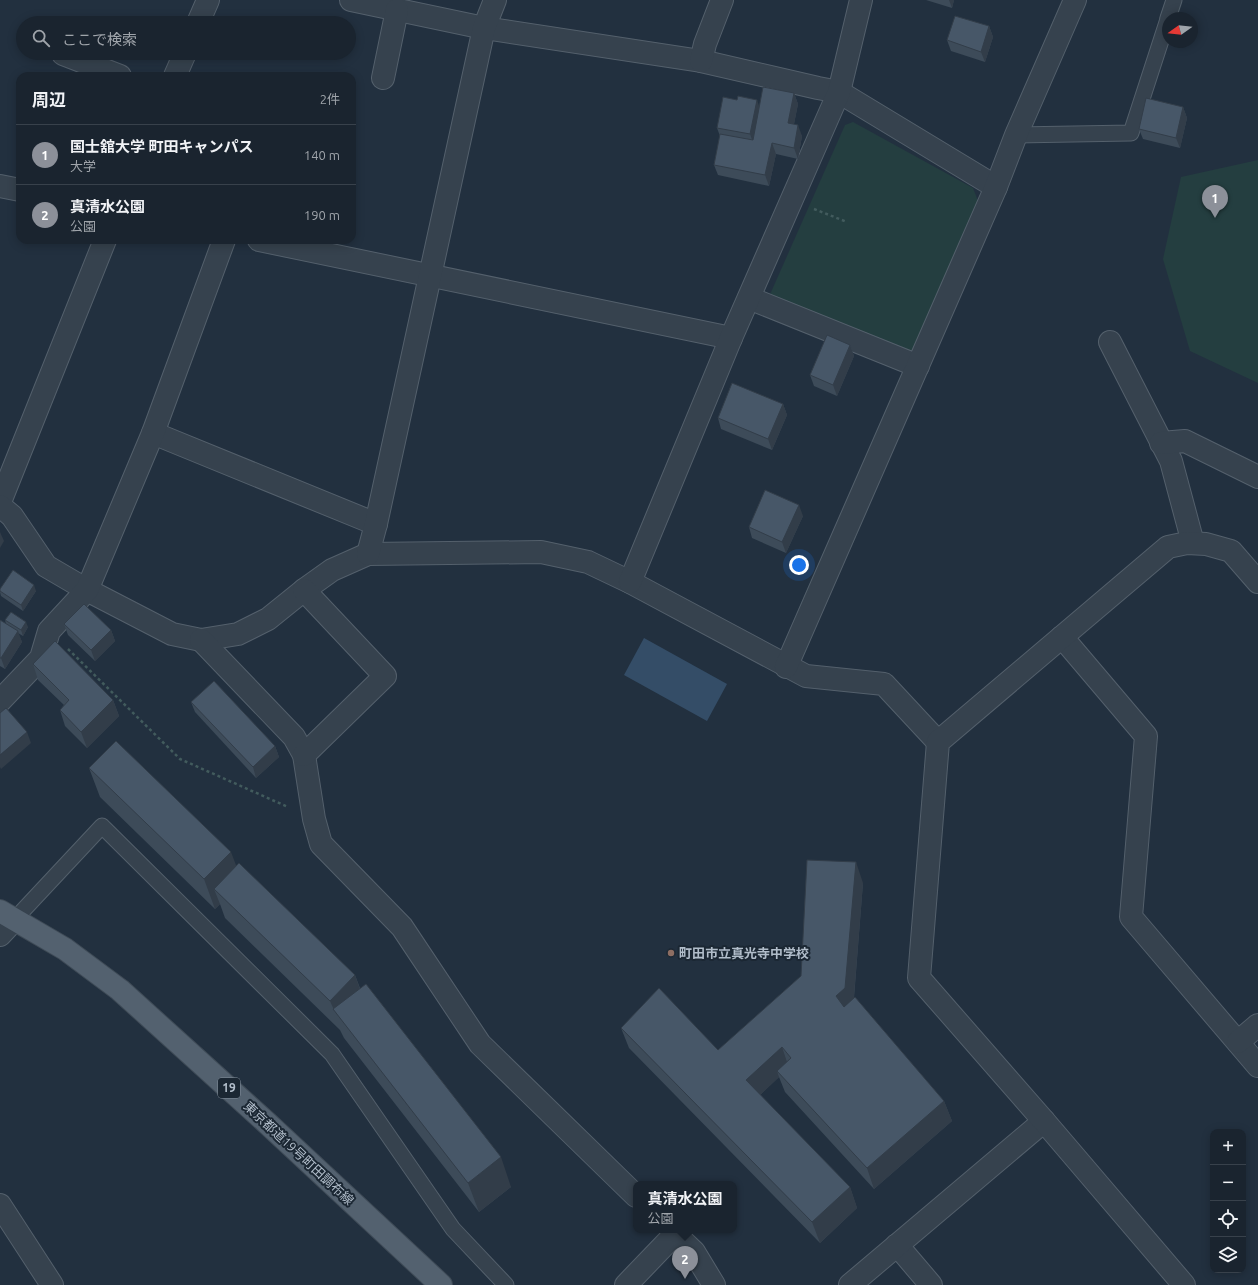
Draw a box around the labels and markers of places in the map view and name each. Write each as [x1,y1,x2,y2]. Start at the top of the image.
pin: 1 [1202,185,1228,218]
place label: 町田市立真光寺中学校 [679,946,809,960]
marker: 町田市立真光寺中学校 [666,948,676,958]
pin: 2 [672,1246,698,1279]

